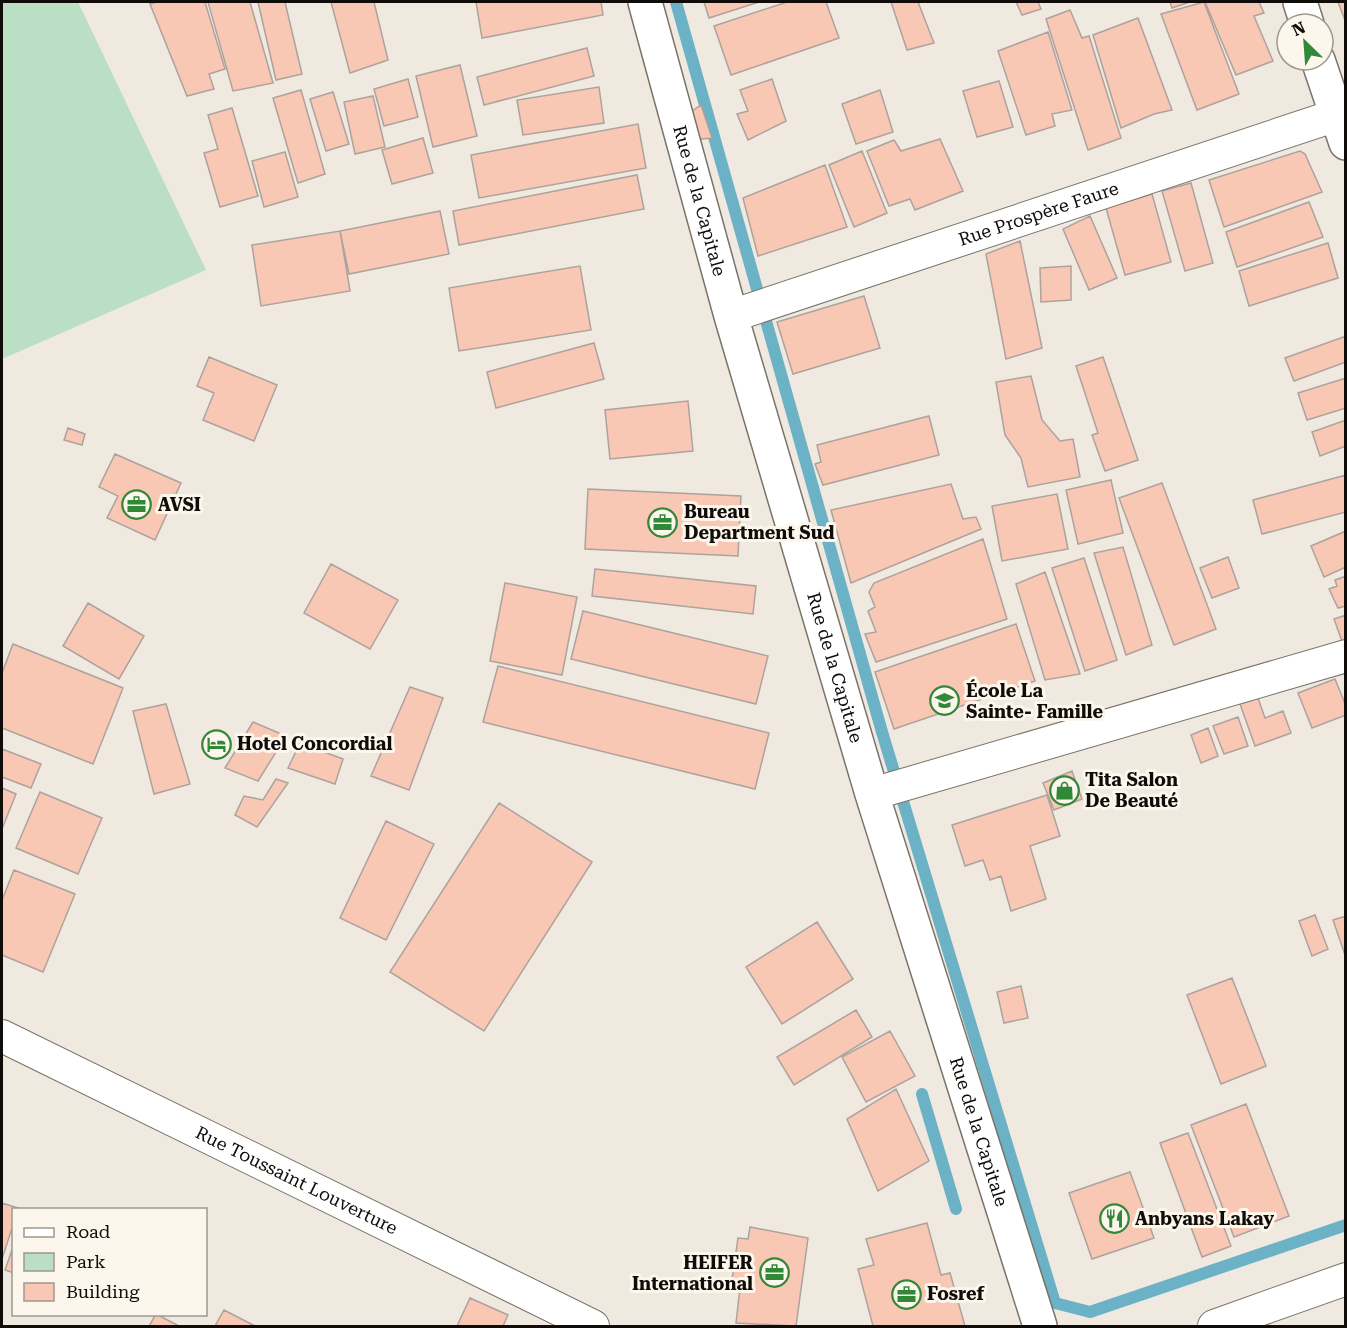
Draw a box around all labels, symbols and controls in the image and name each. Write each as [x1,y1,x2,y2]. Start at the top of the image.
north arrow [1275,12,1335,72]
text: N [1289,18,1308,40]
street label: Rue de la Capitale [669,123,731,279]
street label: Rue Prospère Faure [956,177,1121,250]
office icon: AVSI [121,489,153,521]
place label: AVSI [158,494,201,515]
place label: Bureau Department Sud [684,501,835,543]
office icon: Bureau Department Sud [647,506,679,538]
street label: Rue de la Capitale [803,590,867,745]
place label: École La Sainte- Famille [966,679,1103,722]
school or university icon: École La Sainte- Famille [929,685,961,717]
hotel icon: Hotel Concordial [200,728,232,760]
place label: Hotel Concordial [237,733,392,754]
place label: Tita Salon De Beauté [1085,769,1179,811]
shop icon: Tita Salon De Beauté [1048,774,1080,806]
street label: Rue de la Capitale [946,1054,1013,1209]
street label: Rue Toussaint Louverture [192,1122,401,1239]
restaurant icon: Anbyans Lakay [1098,1203,1130,1235]
legend [12,1208,207,1316]
place label: Anbyans Lakay [1135,1208,1274,1229]
text: Road [66,1221,111,1242]
text: Park [66,1251,106,1272]
place label: HEIFER International [632,1252,754,1294]
office icon: HEIFER International [758,1257,790,1289]
office icon: Fosref [890,1278,922,1310]
text: Building [66,1281,140,1302]
place label: Fosref [927,1283,986,1304]

